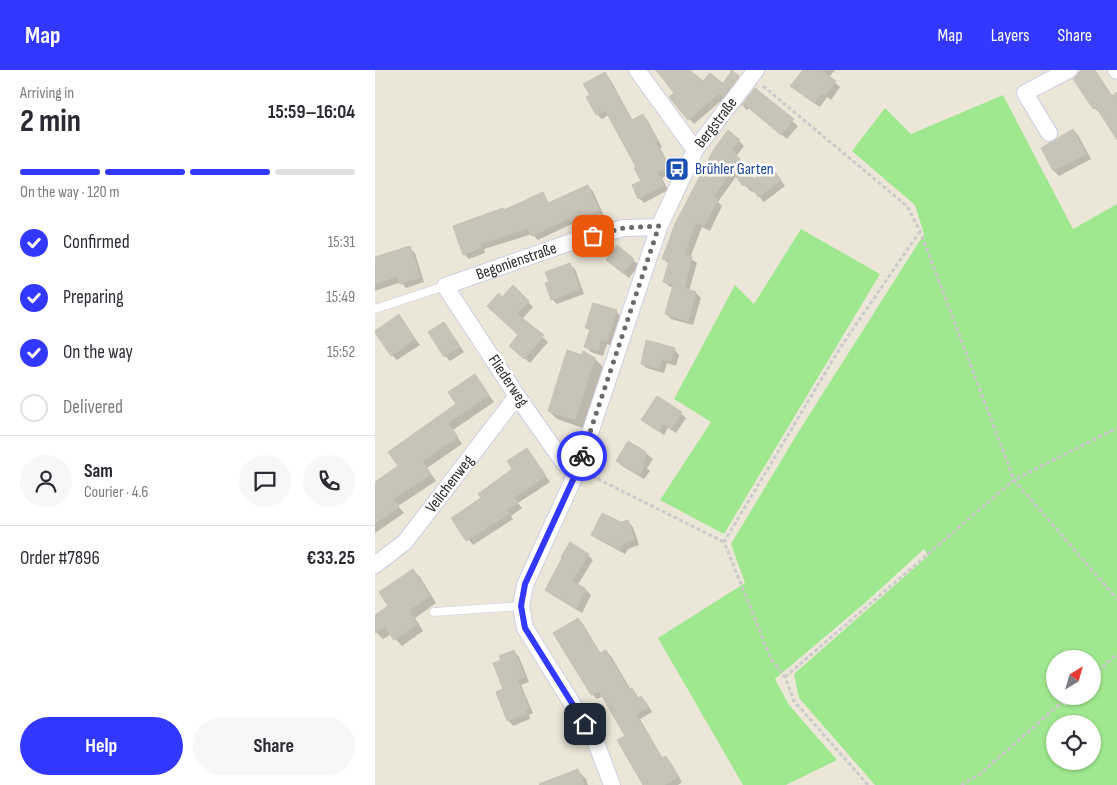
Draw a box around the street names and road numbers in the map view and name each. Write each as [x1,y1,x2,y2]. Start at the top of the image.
street label: Bergstraße [691,94,741,152]
street label: Begonienstraße [473,238,559,284]
street label: Fliederweg [484,351,532,411]
street label: Veilchenweg [421,451,478,516]

